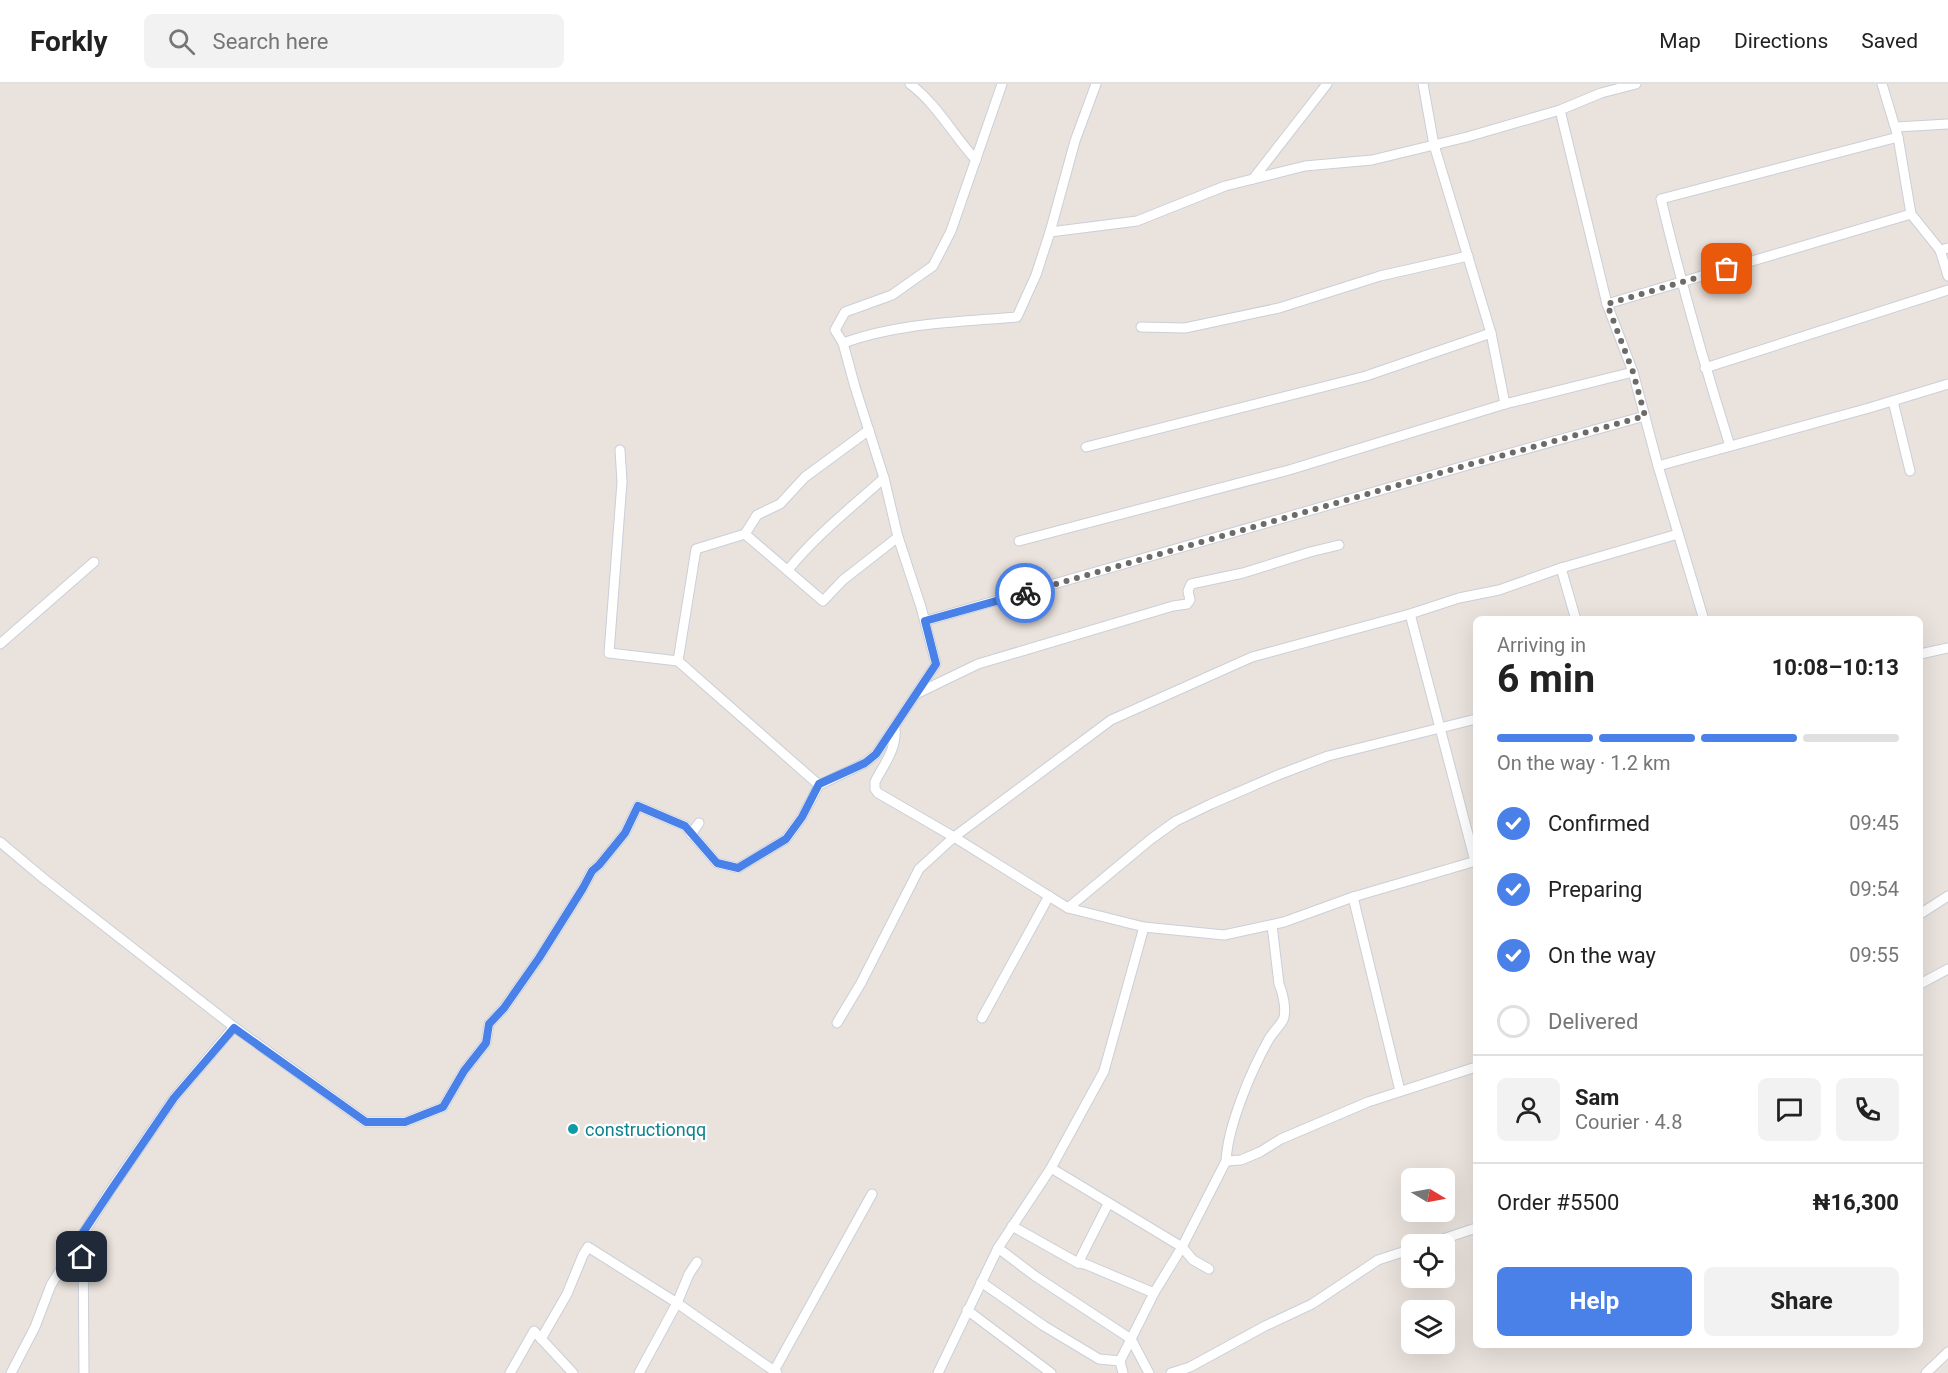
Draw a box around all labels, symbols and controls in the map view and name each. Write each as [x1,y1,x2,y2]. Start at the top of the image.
search box [144,14,564,68]
text: Forkly [30,25,108,58]
icon: search [165,25,198,58]
text: Search here [213,29,328,54]
text: Map [1659,29,1701,53]
text: Directions [1734,29,1828,53]
text: Saved [1861,29,1918,53]
pin [1701,243,1752,294]
icon: bag [1710,252,1743,285]
courier [995,563,1055,623]
icon: bike [1009,577,1042,610]
text: Arriving in [1497,633,1586,657]
text: 10:08–10:13 [1772,655,1899,680]
text: 6 min [1497,656,1595,702]
text: On the way · 1.2 km [1497,751,1671,775]
icon: check [1497,807,1530,840]
text: Confirmed [1548,811,1650,836]
text: 09:45 [1849,811,1899,835]
icon: check [1497,873,1530,906]
text: Preparing [1548,877,1642,902]
text: 09:54 [1849,877,1899,901]
icon: check [1497,939,1530,972]
text: On the way [1548,943,1656,968]
text: 09:55 [1849,943,1899,967]
text: Delivered [1548,1009,1638,1034]
button: person [1497,1078,1560,1141]
button: chat [1758,1078,1821,1141]
button: phone [1836,1078,1899,1141]
text: Sam [1575,1085,1619,1110]
text: Courier · 4.8 [1575,1110,1682,1134]
place label: constructionqq [585,1119,706,1140]
marker: constructionqq [566,1122,580,1136]
north arrow [1401,1168,1455,1222]
map controls [1401,1168,1455,1354]
text: Order #5500 [1497,1190,1619,1215]
text: ₦16,300 [1813,1190,1899,1215]
pin [56,1231,107,1282]
button: locate [1401,1234,1455,1288]
icon: home [65,1240,98,1273]
button: Help [1497,1267,1692,1336]
button: Share [1704,1267,1899,1336]
button: layers [1401,1300,1455,1354]

